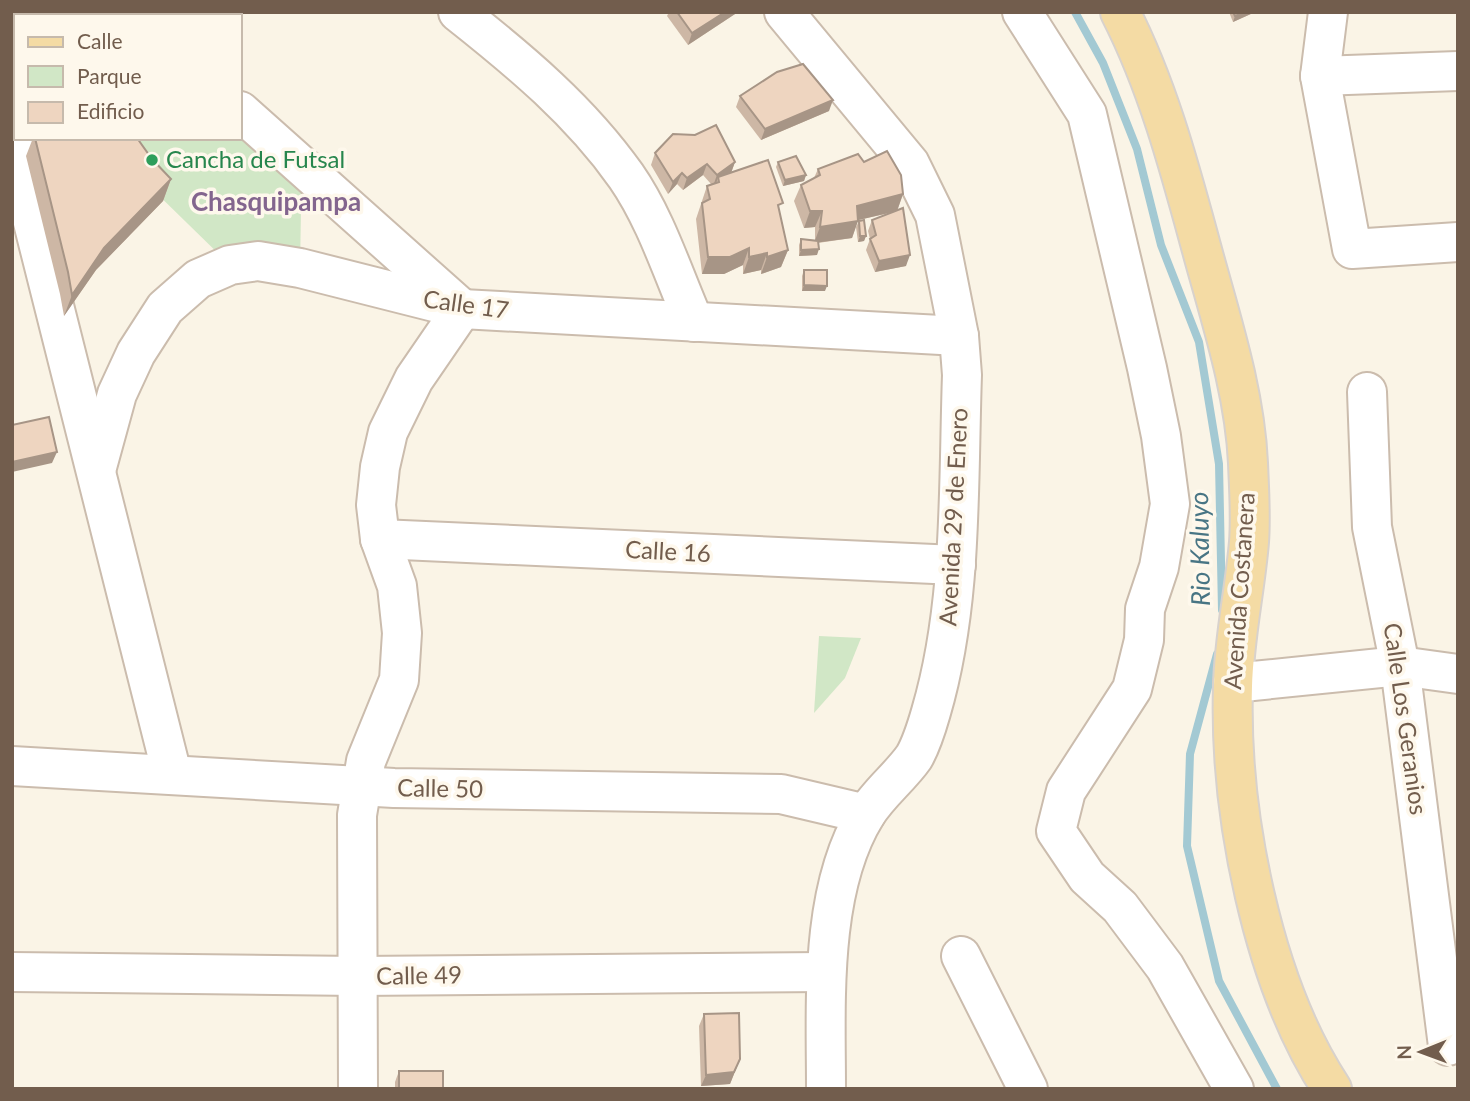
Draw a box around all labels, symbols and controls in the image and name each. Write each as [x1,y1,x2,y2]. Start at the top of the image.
legend [14,14,242,140]
text: Calle [77,28,122,53]
text: Parque [77,63,142,88]
text: Edificio [77,98,145,123]
place label: Cancha de Futsal [166,144,345,173]
marker: Cancha de Futsal [144,152,160,168]
district label: Chasquipampa [191,185,361,217]
street label: Calle 17 [422,283,511,324]
street label: Avenida 29 de Enero [932,407,973,627]
street label: Avenida Costanera [1217,491,1260,690]
water label: Rio Kaluyo [1182,492,1216,607]
street label: Calle 16 [624,534,712,567]
street label: Calle Los Geranios [1379,621,1434,817]
street label: Calle 50 [397,772,483,803]
street label: Calle 49 [376,959,462,990]
north arrow [1386,1017,1456,1087]
text: N [1392,1045,1415,1060]

